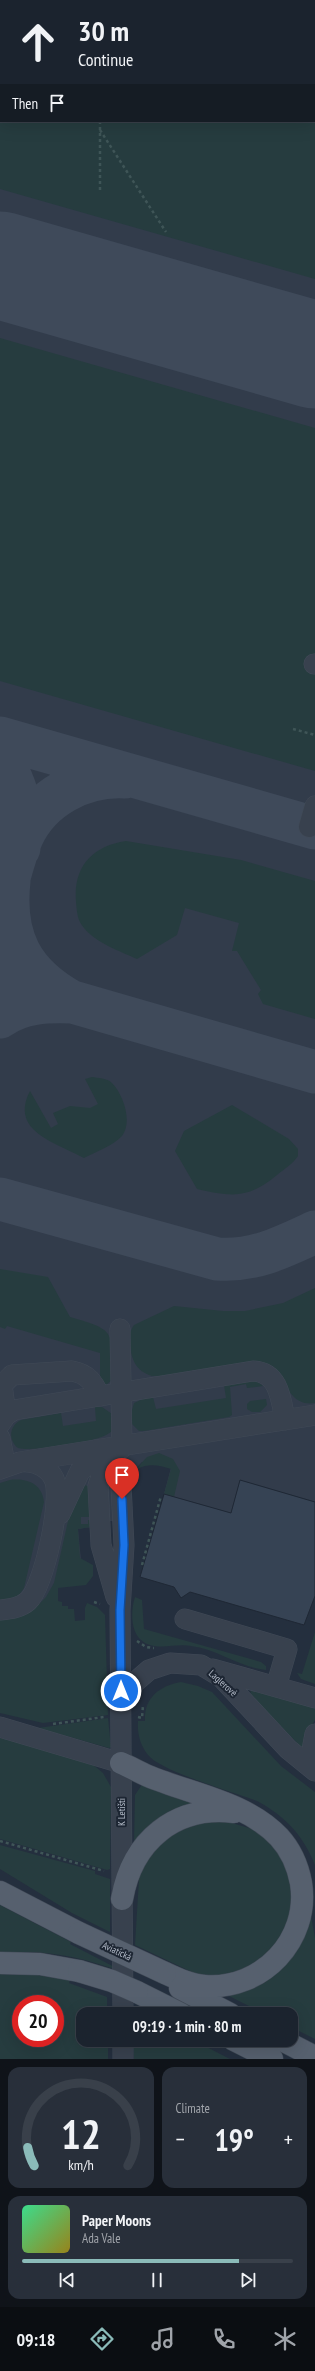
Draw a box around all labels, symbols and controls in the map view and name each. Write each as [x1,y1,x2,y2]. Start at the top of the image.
text: 30 m [78,12,129,49]
icon: ahead [12,16,64,68]
text: Continue [78,48,133,71]
icon: arrive [46,92,68,114]
text: Then [12,94,38,113]
pin [105,1458,139,1499]
icon: arrive [111,1464,133,1486]
street label: Laglerové [206,1667,240,1699]
position arrow [100,1670,142,1712]
street label: K Letišti [115,1798,128,1826]
street label: Aviatická [100,1939,134,1963]
speed limit sign: 20 [12,1995,64,2047]
text: 09:19 · 1 min · 80 m [133,2017,241,2036]
text: Climate [176,2100,210,2117]
text: 12 [61,2106,101,2159]
text: 19° [214,2120,254,2159]
text: − [176,2125,185,2153]
text: + [284,2125,293,2153]
text: km/h [68,2154,93,2173]
text: Paper Moons [82,2211,151,2230]
text: Ada Vale [82,2230,121,2247]
icon: previous [56,2269,78,2291]
icon: pause [146,2269,168,2291]
icon: next [237,2269,259,2291]
icon: directions [88,2325,116,2353]
icon: music [149,2325,177,2353]
icon: phone [210,2325,238,2353]
icon: climate [271,2325,299,2353]
text: 09:18 [16,2328,55,2351]

